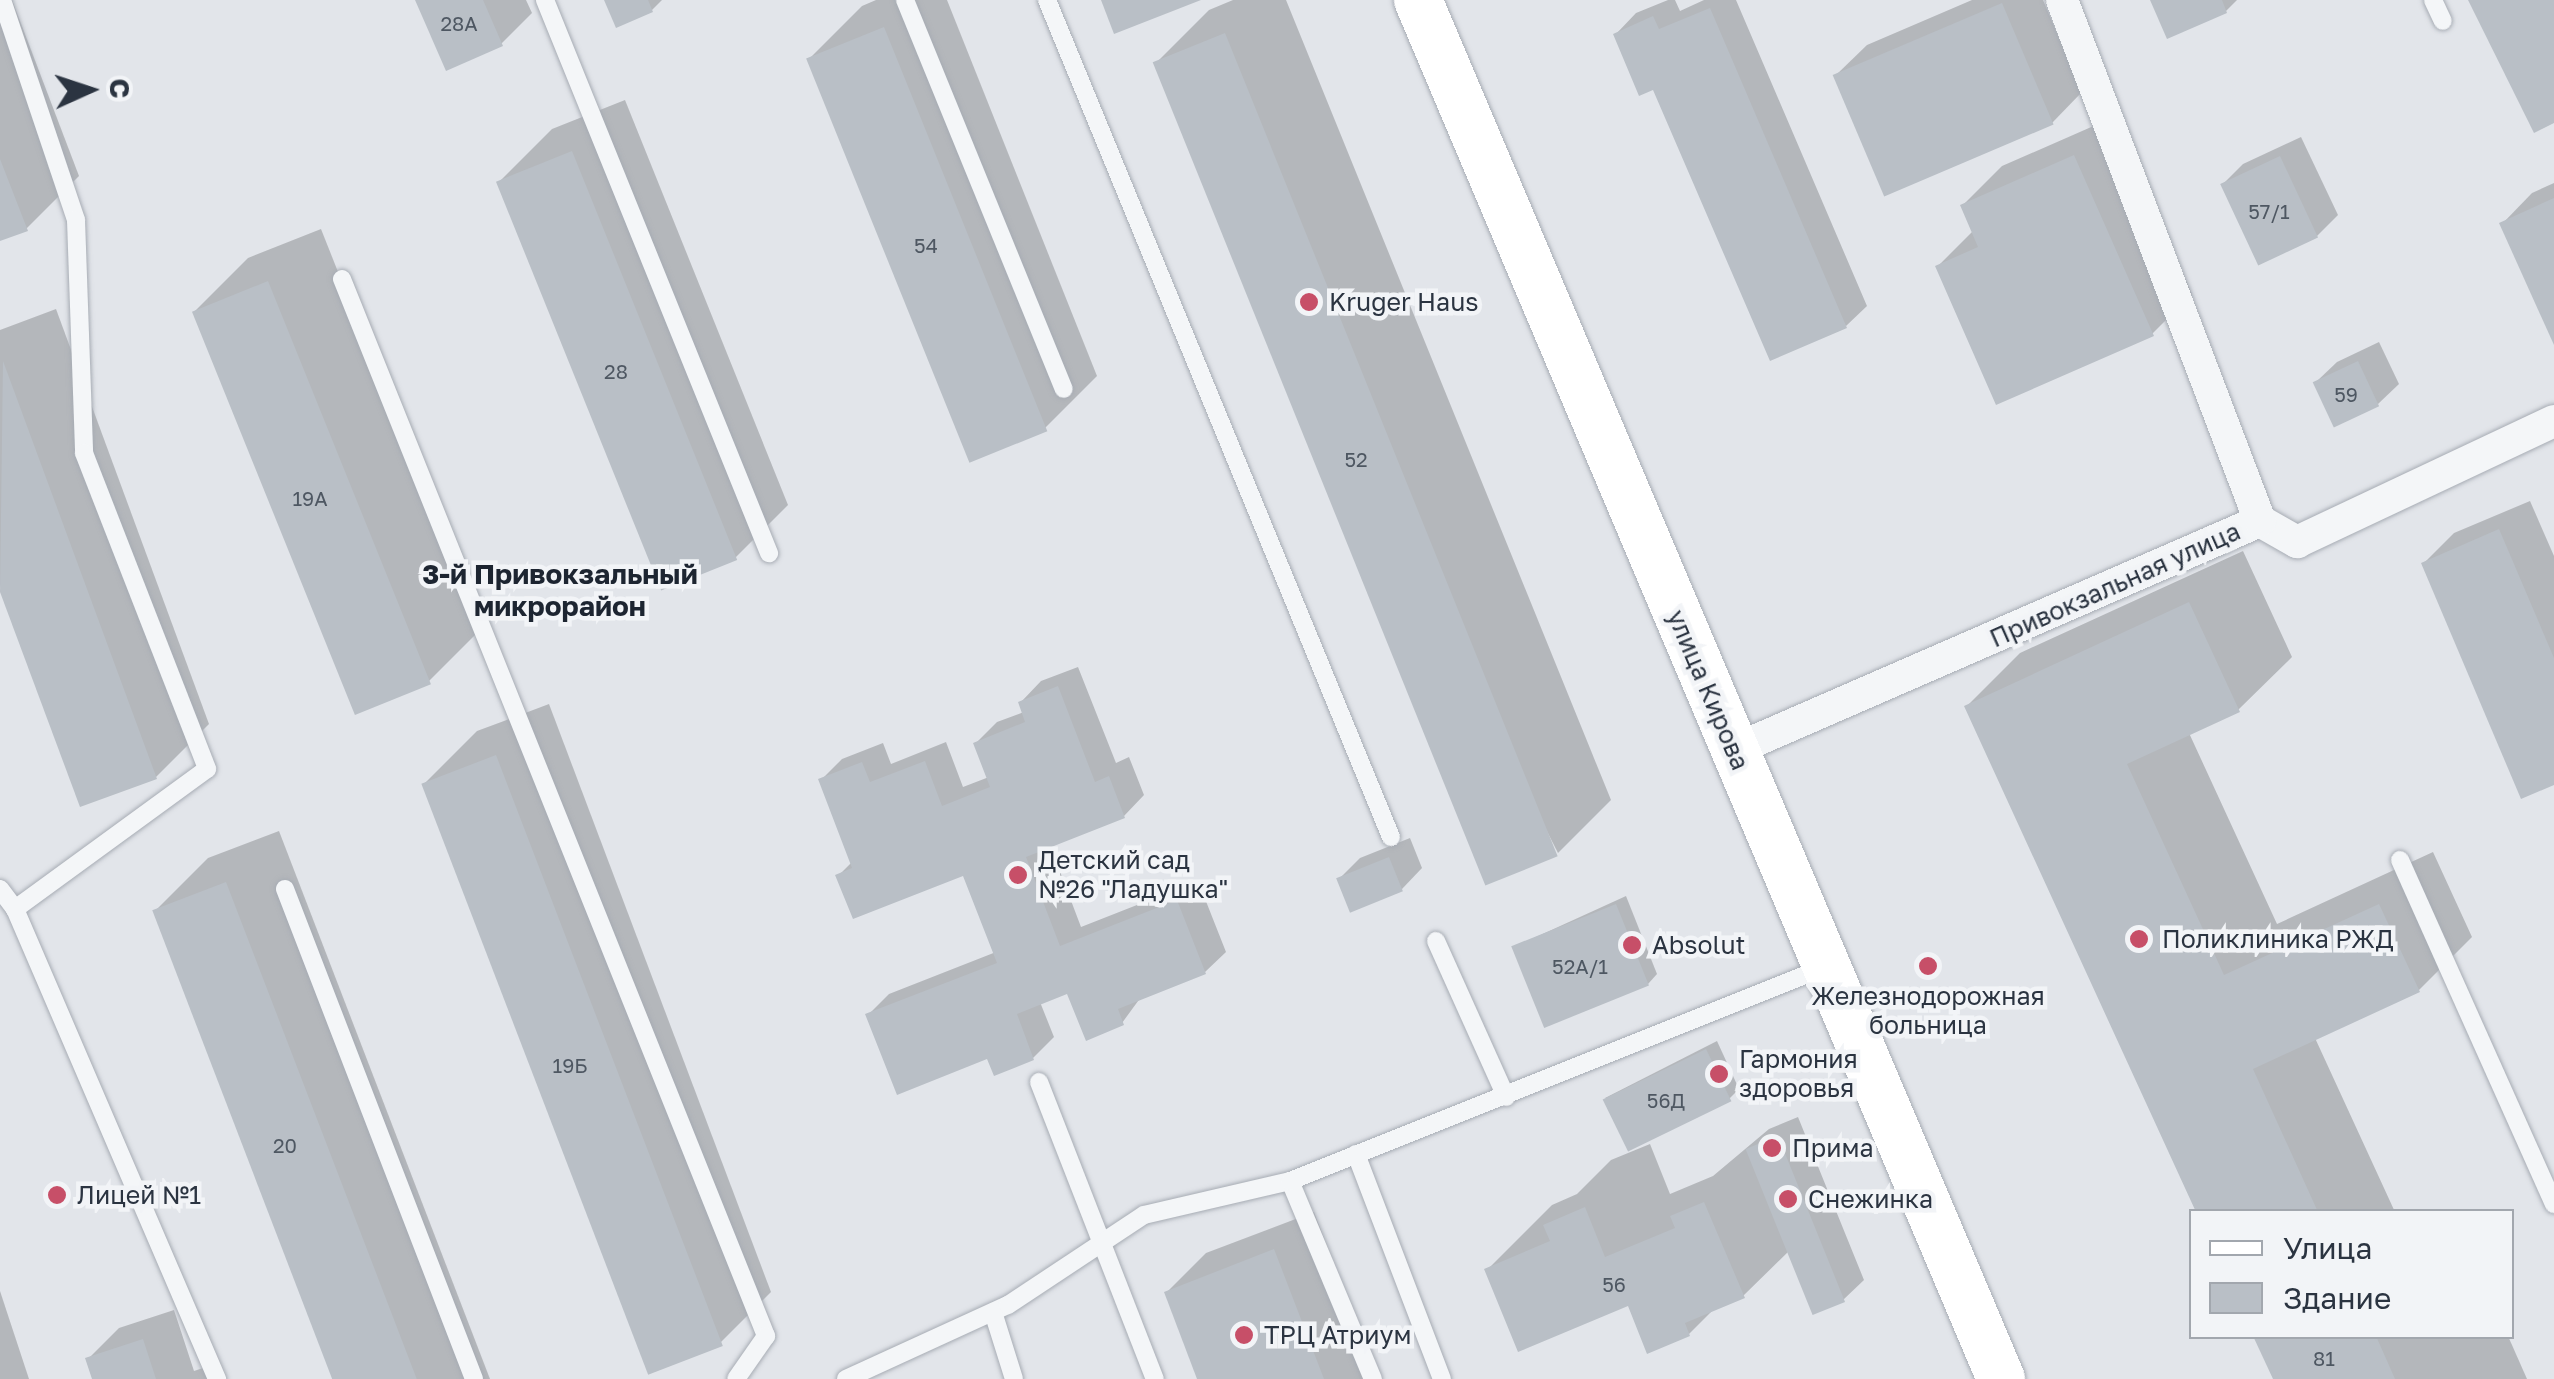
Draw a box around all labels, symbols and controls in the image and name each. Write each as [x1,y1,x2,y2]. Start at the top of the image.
house number: 28А [440,11,478,35]
north arrow [40,40,140,140]
text: С [103,78,137,99]
house number: 57/1 [2248,199,2290,223]
house number: 54 [914,233,938,257]
place label: Kruger Haus [1329,287,1478,317]
marker: Kruger Haus [1298,291,1320,313]
house number: 28 [604,359,628,383]
house number: 59 [2334,382,2358,406]
house number: 52 [1344,447,1368,471]
house number: 19А [292,486,328,510]
street label: Привокзальная улица [1985,516,2245,654]
district label: 3-й Привокзальный микрорайон [422,557,698,623]
street label: улица Кирова [1661,605,1755,775]
place label: Детский сад №26 "Ладушка" [1038,846,1228,905]
marker: Детский сад №26 "Ладушка" [1007,864,1029,886]
place label: Поликлиника РЖД [2162,924,2394,954]
marker: Поликлиника РЖД [2126,926,2152,952]
place label: Absolut [1652,930,1745,960]
marker: Absolut [1621,934,1643,956]
house number: 52А/1 [1552,954,1608,978]
marker: Железнодорожная больница [1917,955,1939,977]
place label: Железнодорожная больница [1811,982,2045,1041]
place label: Гармония здоровья [1739,1045,1858,1104]
house number: 19Б [552,1053,588,1077]
marker: Гармония здоровья [1708,1063,1730,1085]
house number: 56Д [1647,1088,1685,1112]
house number: 20 [273,1133,297,1157]
place label: Прима [1792,1133,1873,1163]
marker: Прима [1761,1137,1783,1159]
place label: Лицей №1 [77,1180,201,1210]
marker: Лицей №1 [46,1184,68,1206]
place label: Снежинка [1808,1184,1933,1214]
marker: Снежинка [1777,1188,1799,1210]
legend [2189,1209,2514,1339]
text: Улица [2283,1230,2372,1266]
house number: 56 [1602,1272,1626,1296]
text: Здание [2283,1280,2391,1316]
place label: ТРЦ Атриум [1264,1320,1411,1350]
marker: ТРЦ Атриум [1233,1324,1255,1346]
house number: 81 [2313,1346,2335,1370]

